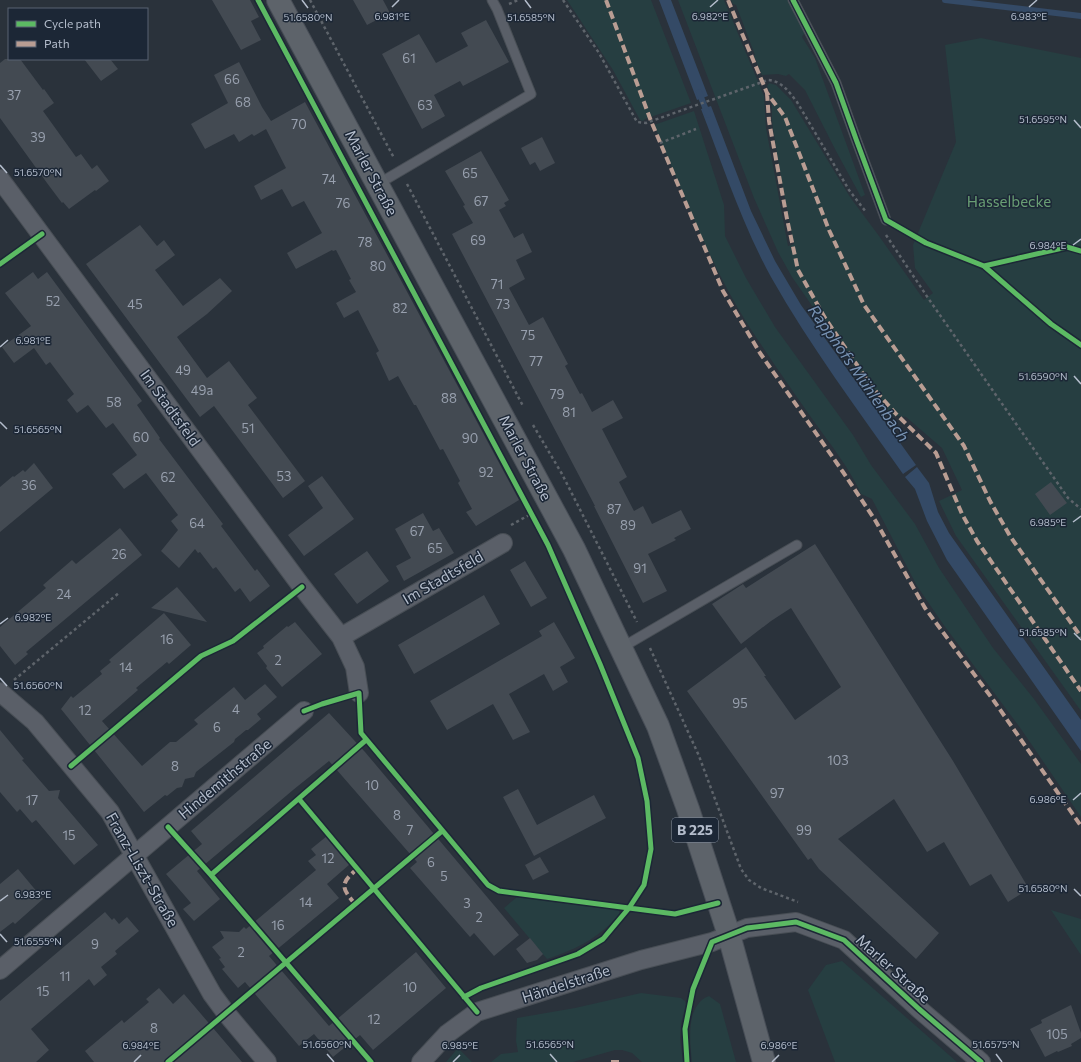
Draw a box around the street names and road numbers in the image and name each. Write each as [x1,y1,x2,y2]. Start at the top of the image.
street label: Marler Straße [342,127,402,218]
street label: Im Stadtsfeld [137,366,205,449]
street label: Marler Straße [496,412,556,503]
street label: Im Stadtsfeld [399,547,486,608]
street label: Hindemithstraße [174,734,274,822]
street label: Franz-Liszt-Straße [103,809,183,930]
road number: B 225 [672,818,718,842]
street label: Marler Straße [853,930,935,1006]
street label: Händelstraße [519,960,612,1006]

